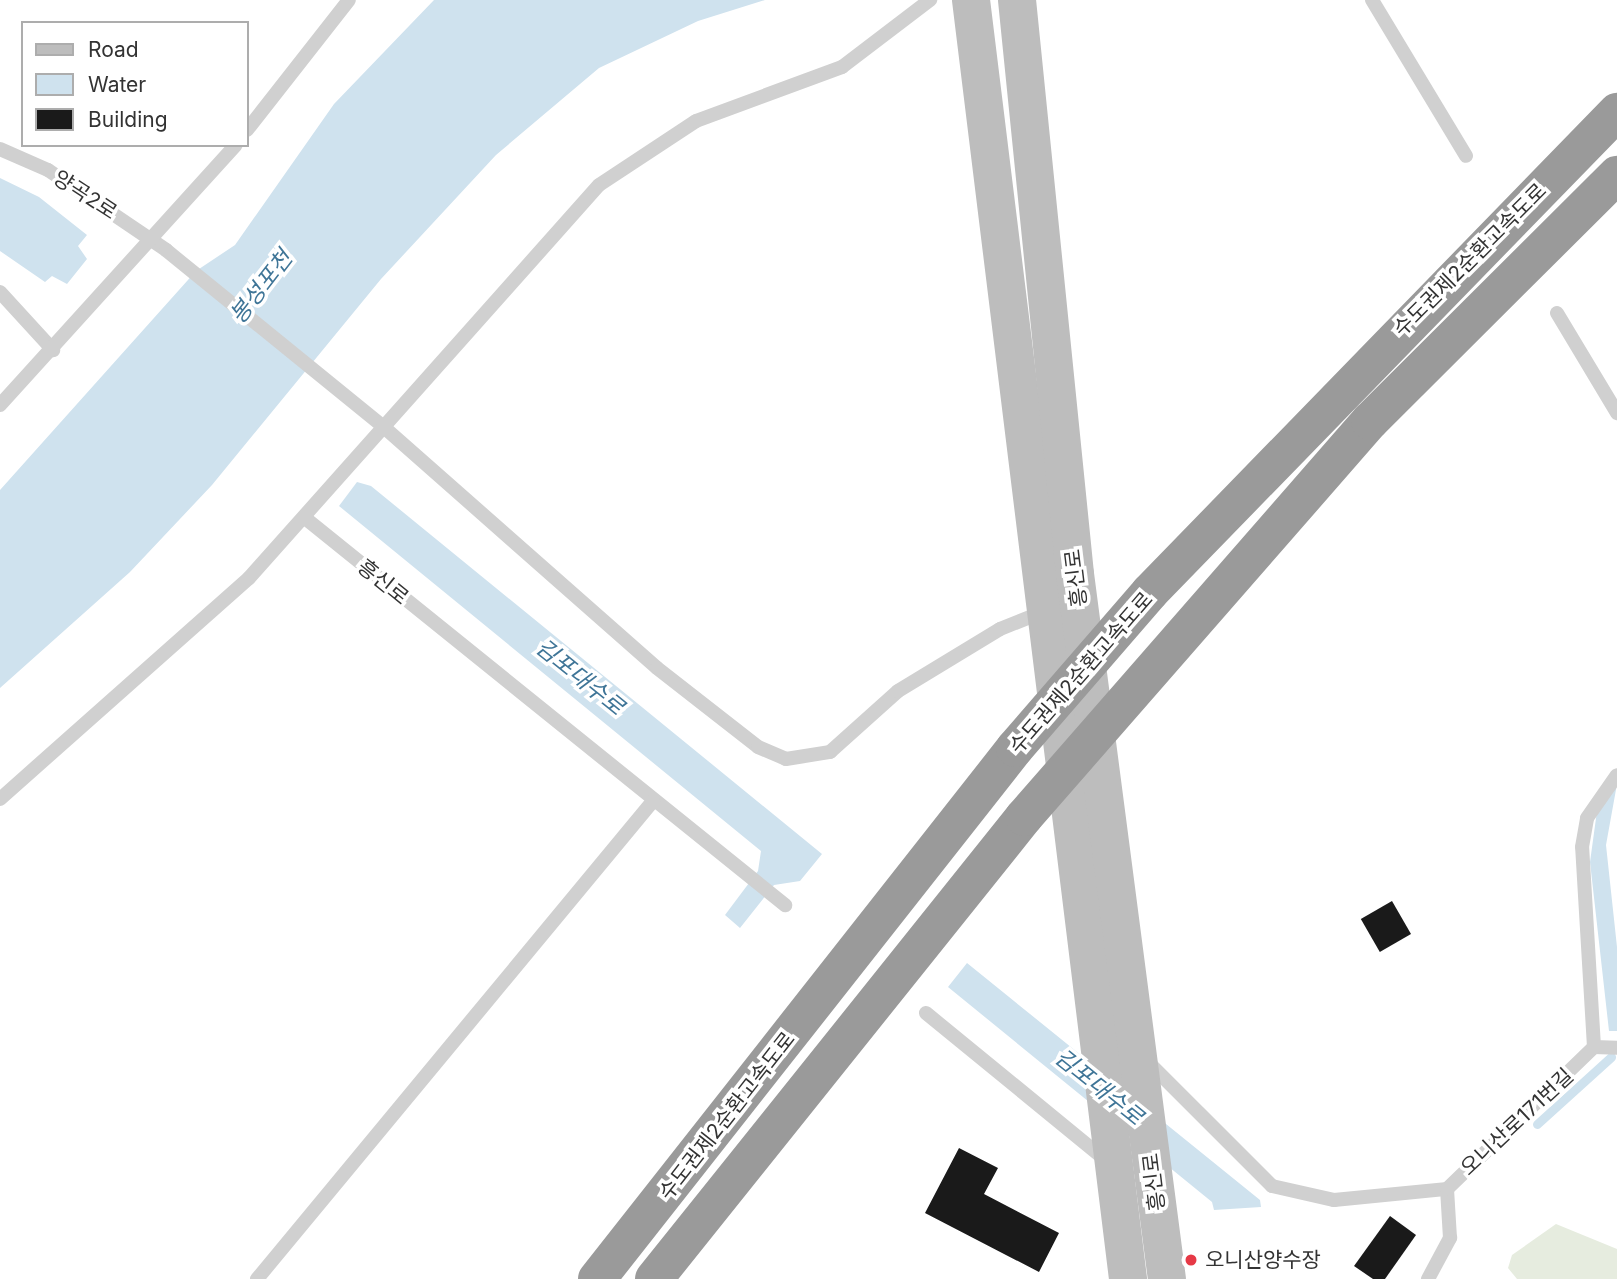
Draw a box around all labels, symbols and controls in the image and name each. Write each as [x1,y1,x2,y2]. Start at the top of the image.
legend [21,21,248,147]
text: Road [88,37,139,62]
text: Water [88,72,146,97]
text: Building [88,107,168,132]
street label: 양곡2로 [48,165,122,225]
street label: 수도권제2순환고속도로 [1388,178,1552,342]
water label: 봉성포천 [224,245,298,329]
street label: 흥신로 [1060,548,1092,608]
street label: 흥신로 [353,554,413,610]
street label: 수도권제2순환고속도로 [1004,587,1158,759]
water label: 김포대수로 [530,633,630,721]
street label: 수도권제2순환고속도로 [654,1027,800,1205]
water label: 김포대수로 [1049,1043,1149,1131]
street label: 오니산로171번길 [1455,1063,1579,1181]
street label: 흥신로 [1138,1152,1170,1212]
place label: 오니산양수장 [1205,1247,1321,1273]
marker: 오니산양수장 [1183,1252,1199,1268]

